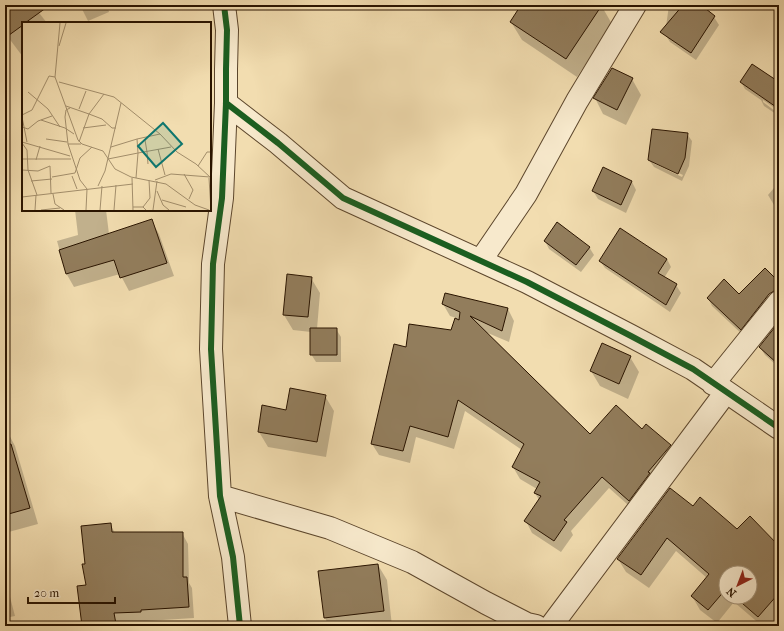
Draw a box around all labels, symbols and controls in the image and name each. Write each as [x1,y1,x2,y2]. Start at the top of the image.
inset map [22,22,211,211]
north arrow [718,565,758,605]
scale bar [28,579,115,605]
text: N [724,584,739,600]
text: 20 m [34,586,59,600]

